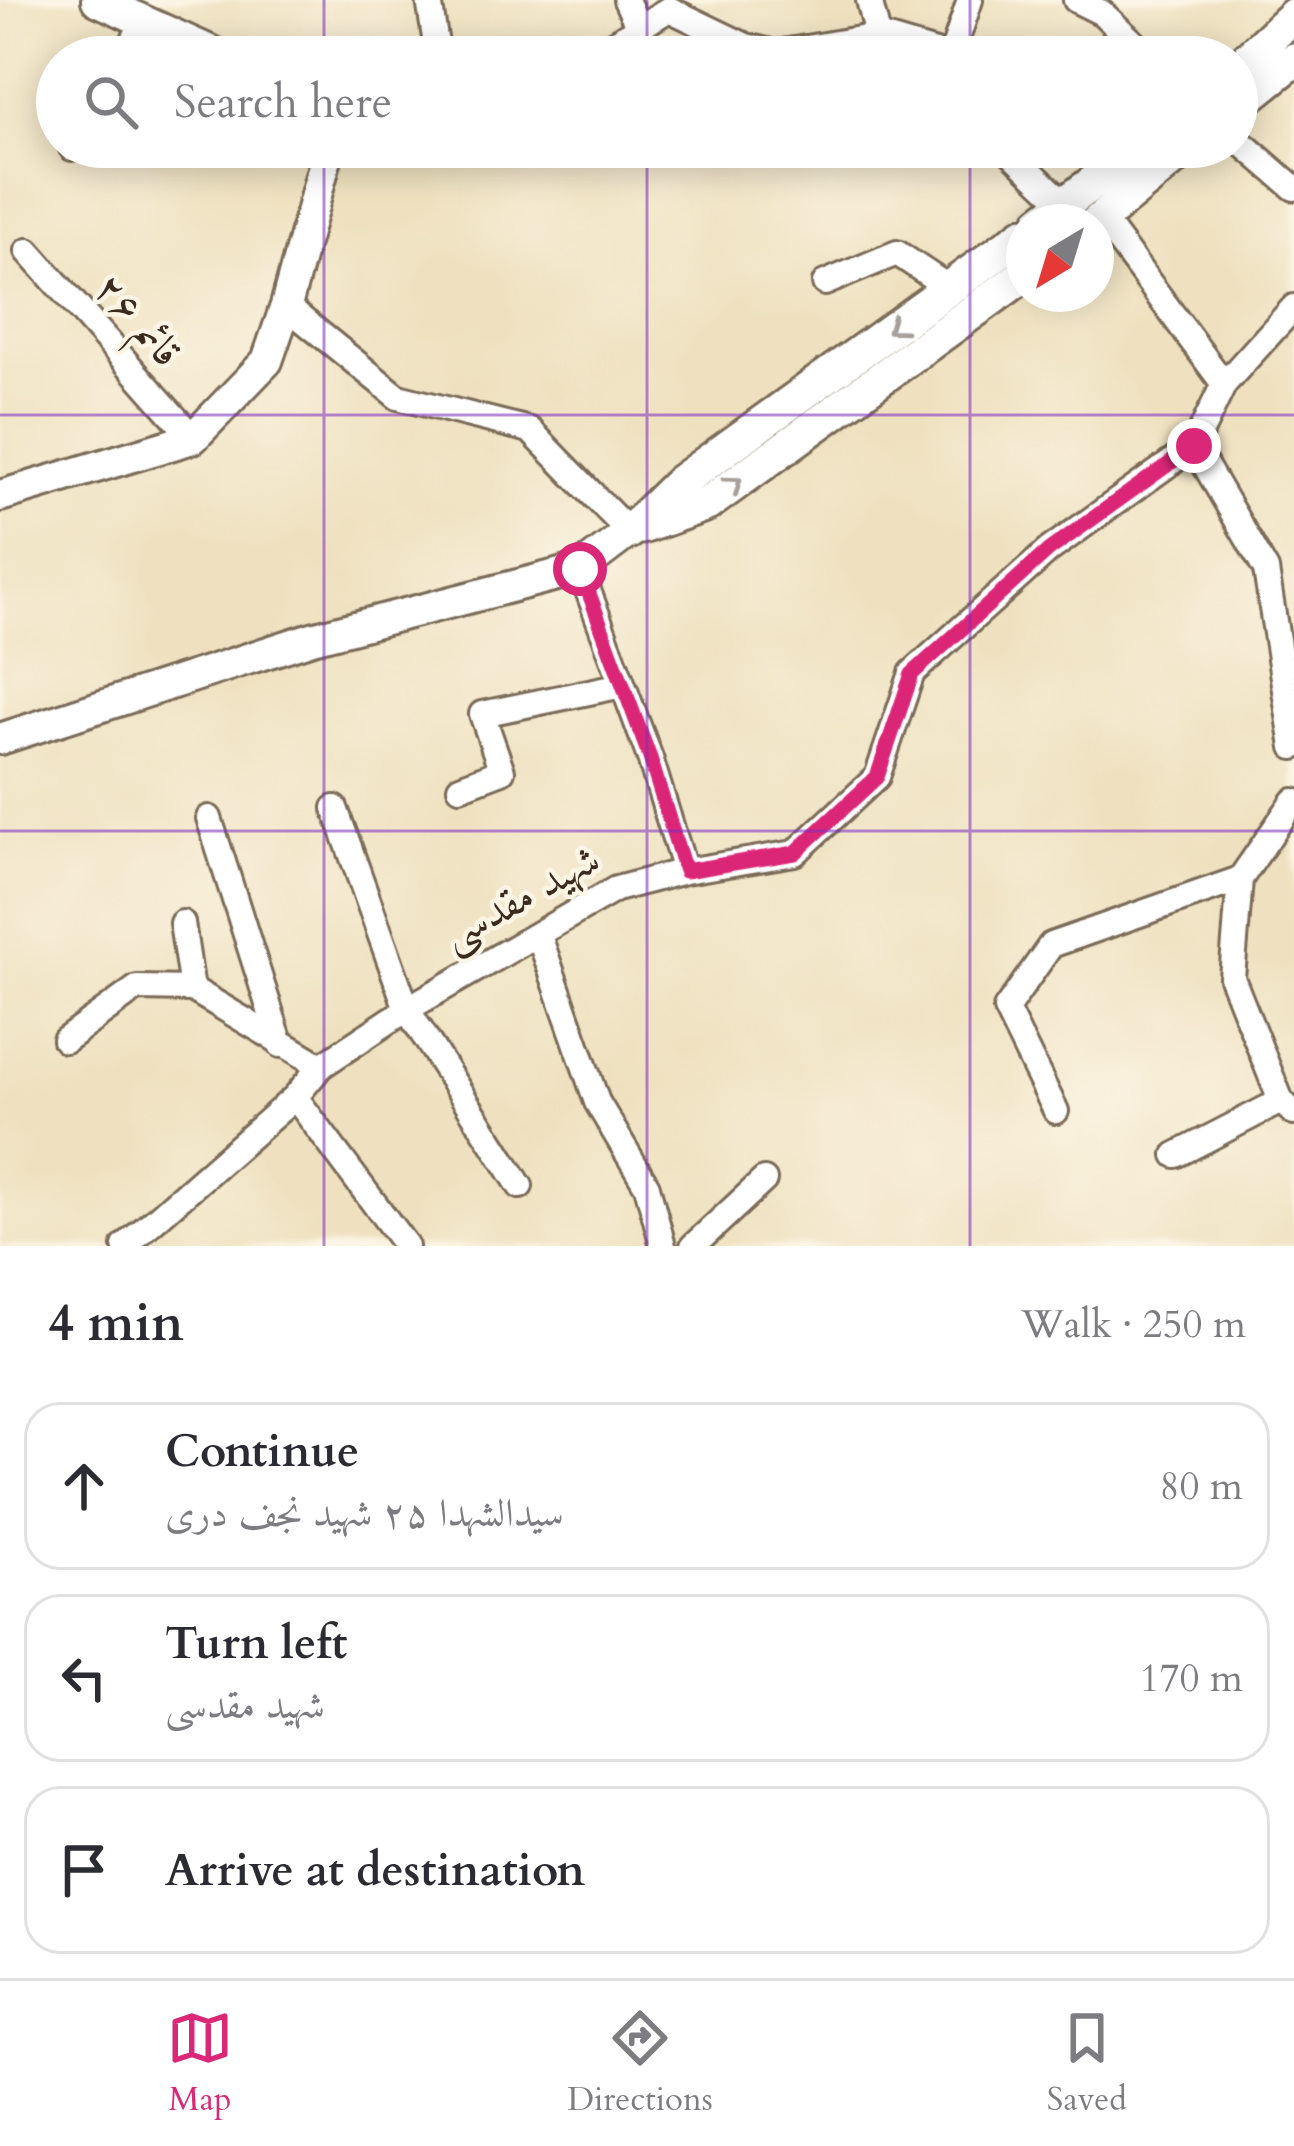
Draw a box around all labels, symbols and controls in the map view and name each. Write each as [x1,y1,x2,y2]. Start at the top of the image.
search box [36,36,1258,168]
icon: search [78,69,144,135]
text: Search here [174,72,392,133]
north arrow [1006,204,1114,312]
street label: قائم ۲۶ [76,261,195,384]
one-way arrow [887,312,908,334]
route end [1167,419,1221,473]
one-way arrow [721,476,742,498]
route start [553,542,607,596]
street label: شهید مقدسی [432,831,610,964]
text: 4 min [48,1289,184,1359]
text: Walk · 250 m [1021,1298,1246,1351]
text: Continue [165,1421,359,1482]
icon: ahead [51,1453,117,1519]
text: 80 m [1160,1460,1243,1513]
text: سیدالشهدا ۲۵ شهید نجف دری [165,1487,564,1540]
text: Turn left [165,1613,347,1674]
icon: left [51,1645,117,1711]
text: 170 m [1140,1652,1243,1705]
text: شهید مقدسی [165,1679,325,1732]
icon: arrive [51,1837,117,1903]
text: Arrive at destination [165,1840,585,1901]
tab: Map [167,2005,233,2122]
tab: Directions [567,2005,713,2122]
tab: Saved [1047,2005,1127,2122]

